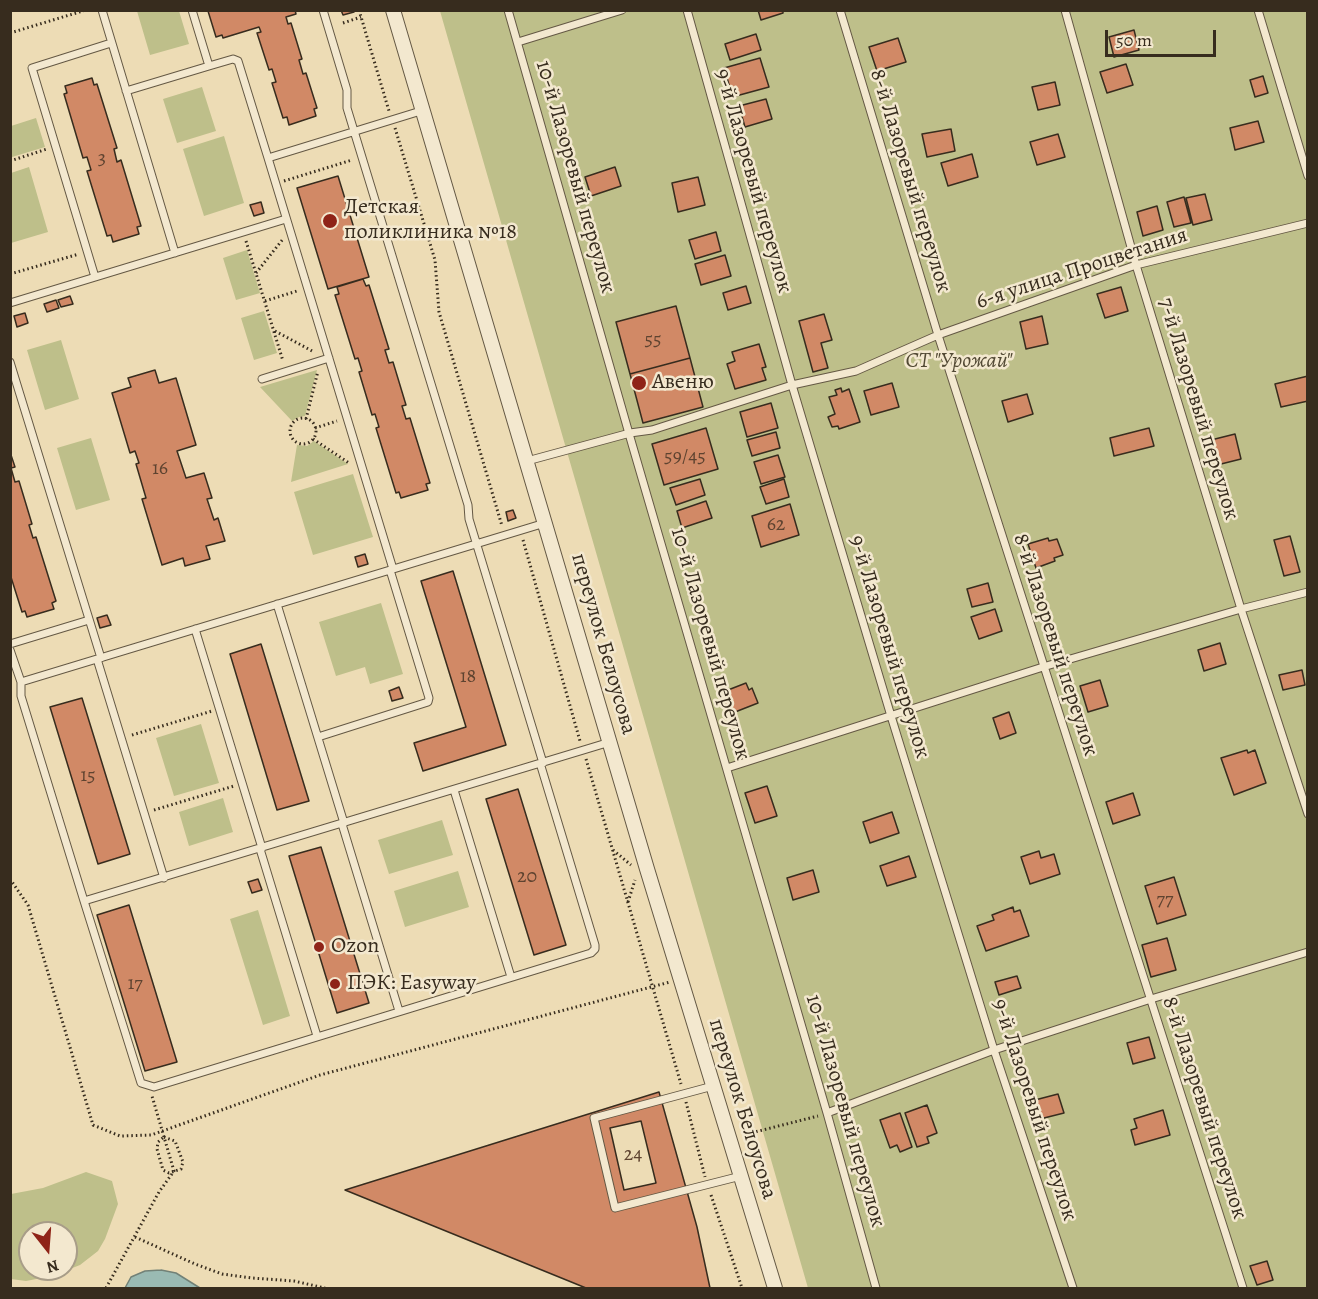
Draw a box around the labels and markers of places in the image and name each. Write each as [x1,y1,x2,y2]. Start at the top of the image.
place label: Детская поликлиника №18 [344,195,517,246]
marker: Детская поликлиника №18 [321,212,339,230]
place label: Авеню [652,370,714,396]
marker: Авеню [630,374,648,392]
place label: Ozon [331,934,379,960]
marker: Ozon [312,940,326,954]
place label: ПЭК: Easyway [347,971,476,997]
marker: ПЭК: Easyway [328,977,342,991]

